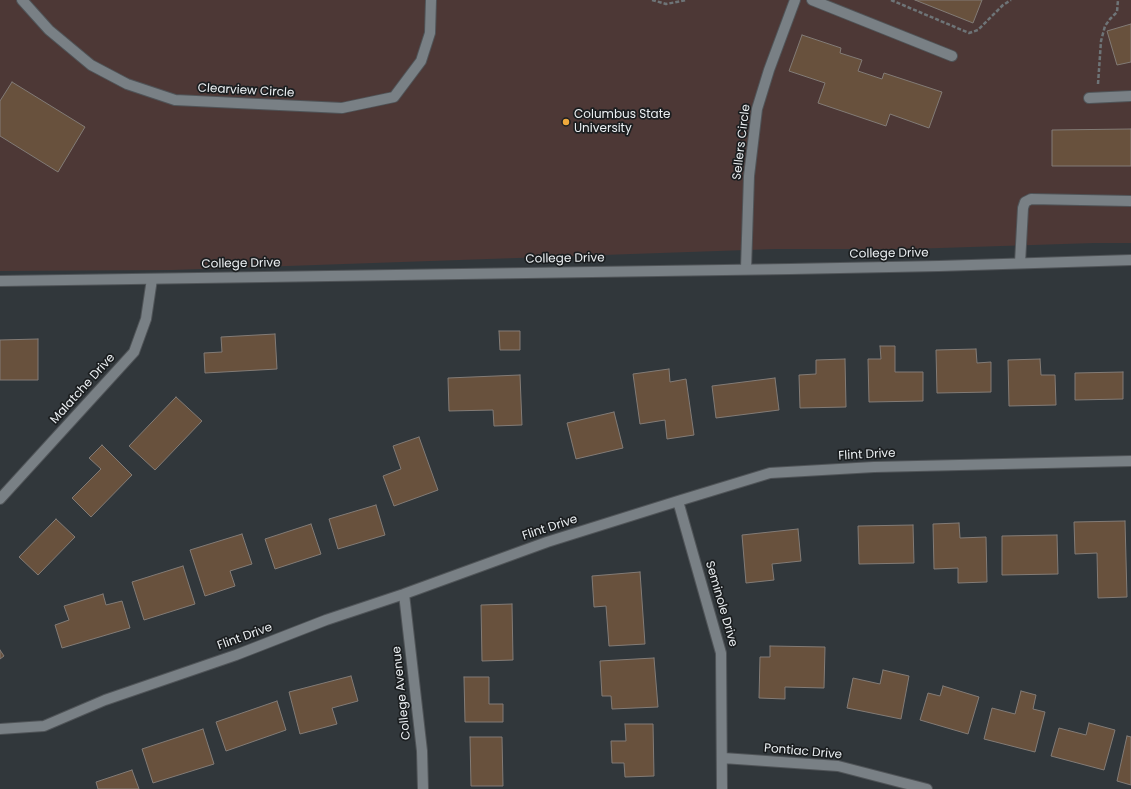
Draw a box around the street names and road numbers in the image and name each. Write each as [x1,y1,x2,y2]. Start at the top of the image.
street label: Clearview Circle [197,81,295,101]
street label: Sellers Circle [730,103,754,181]
street label: College Drive [849,246,929,262]
street label: College Drive [525,251,605,267]
street label: College Drive [201,256,281,272]
street label: Malatche Drive [48,351,118,427]
street label: Flint Drive [838,446,896,464]
street label: Flint Drive [521,512,579,544]
street label: Seminole Drive [702,559,740,649]
street label: Flint Drive [216,620,274,654]
street label: College Avenue [390,645,414,741]
street label: Pontiac Drive [763,741,843,763]

